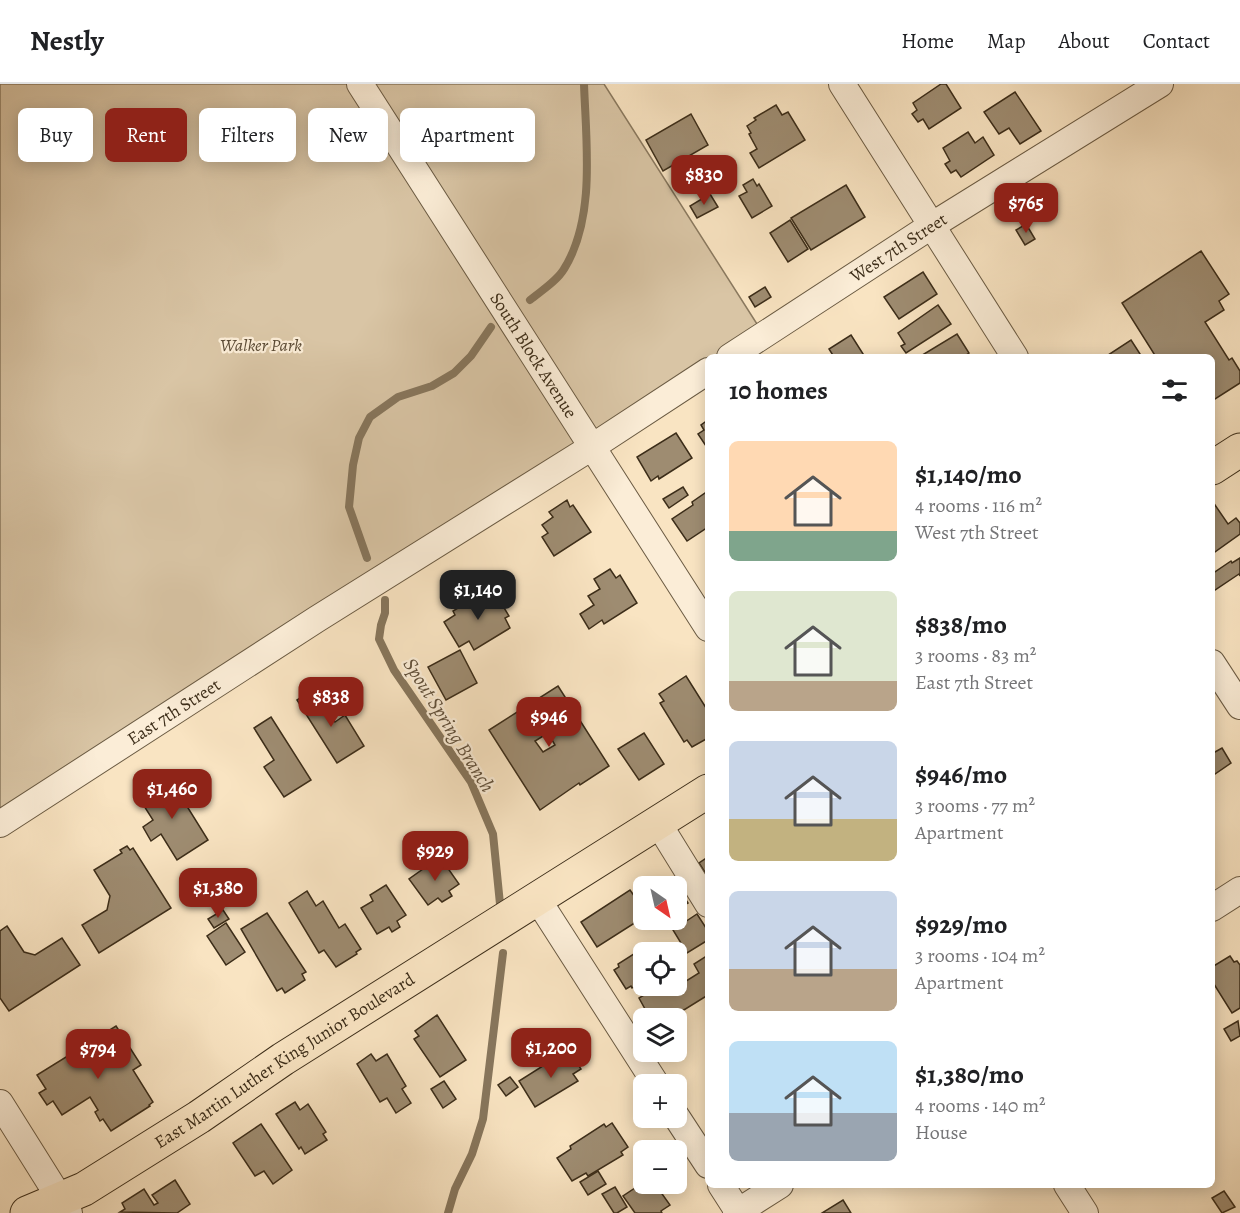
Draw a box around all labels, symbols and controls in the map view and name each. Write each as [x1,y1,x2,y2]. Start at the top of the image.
text: Nestly [30,22,104,60]
text: Home [901,27,954,55]
text: Map [987,27,1025,55]
text: About [1058,27,1110,55]
text: Contact [1143,27,1210,55]
chip: Buy [18,108,93,162]
chip: Rent [105,108,187,162]
chip: Filters [199,108,296,162]
chip: New [308,108,388,162]
chip: Apartment [400,108,535,162]
pin: $830 [668,155,740,206]
text: $830 [685,161,723,188]
pin: $765 [990,183,1062,234]
text: $765 [1008,189,1044,216]
street label: West 7th Street [844,207,952,288]
street label: South Block Avenue [484,288,583,423]
park label: Walker Park [220,333,302,357]
text: 10 homes [729,373,828,408]
icon: filters [1158,374,1191,407]
text: $1,140/mo [915,457,1022,492]
icon: home [777,465,849,537]
text: 4 rooms · 116 m² [915,492,1042,519]
text: West 7th Street [915,519,1039,546]
pin: $1,140 [429,570,527,621]
text: $1,140 [454,576,502,603]
text: $838/mo [915,607,1007,642]
icon: home [777,615,849,687]
text: 3 rooms · 83 m² [915,642,1036,669]
water label: Spout Spring Branch [397,653,501,797]
text: East 7th Street [915,669,1033,696]
street label: East 7th Street [123,673,225,751]
pin: $838 [295,677,367,728]
text: $838 [312,683,350,710]
pin: $946 [513,697,585,748]
text: $946 [530,703,568,730]
text: $946/mo [915,757,1007,792]
icon: home [777,765,849,837]
pin: $1,460 [123,769,221,820]
text: $1,460 [147,775,197,802]
text: 3 rooms · 77 m² [915,792,1035,819]
text: Apartment [915,819,1004,846]
pin: $929 [399,831,471,882]
text: $929 [416,837,454,864]
pin: $1,380 [169,868,267,919]
text: $1,380 [193,874,243,901]
north arrow [633,876,687,930]
map controls [633,876,687,1194]
text: $929/mo [915,907,1008,942]
icon: home [777,915,849,987]
button: locate [633,942,687,996]
text: 3 rooms · 104 m² [915,942,1045,969]
street label: East Martin Luther King Junior Boulevard [150,967,419,1154]
text: Apartment [915,969,1004,996]
button: layers [633,1008,687,1062]
pin: $1,200 [502,1028,600,1079]
pin: $794 [62,1029,134,1080]
text: $1,200 [525,1034,577,1061]
text: $794 [80,1035,116,1062]
text: $1,380/mo [915,1057,1024,1092]
icon: home [777,1065,849,1137]
button: + [633,1074,687,1128]
text: 4 rooms · 140 m² [915,1092,1046,1119]
text: House [915,1119,967,1146]
button: − [633,1140,687,1194]

